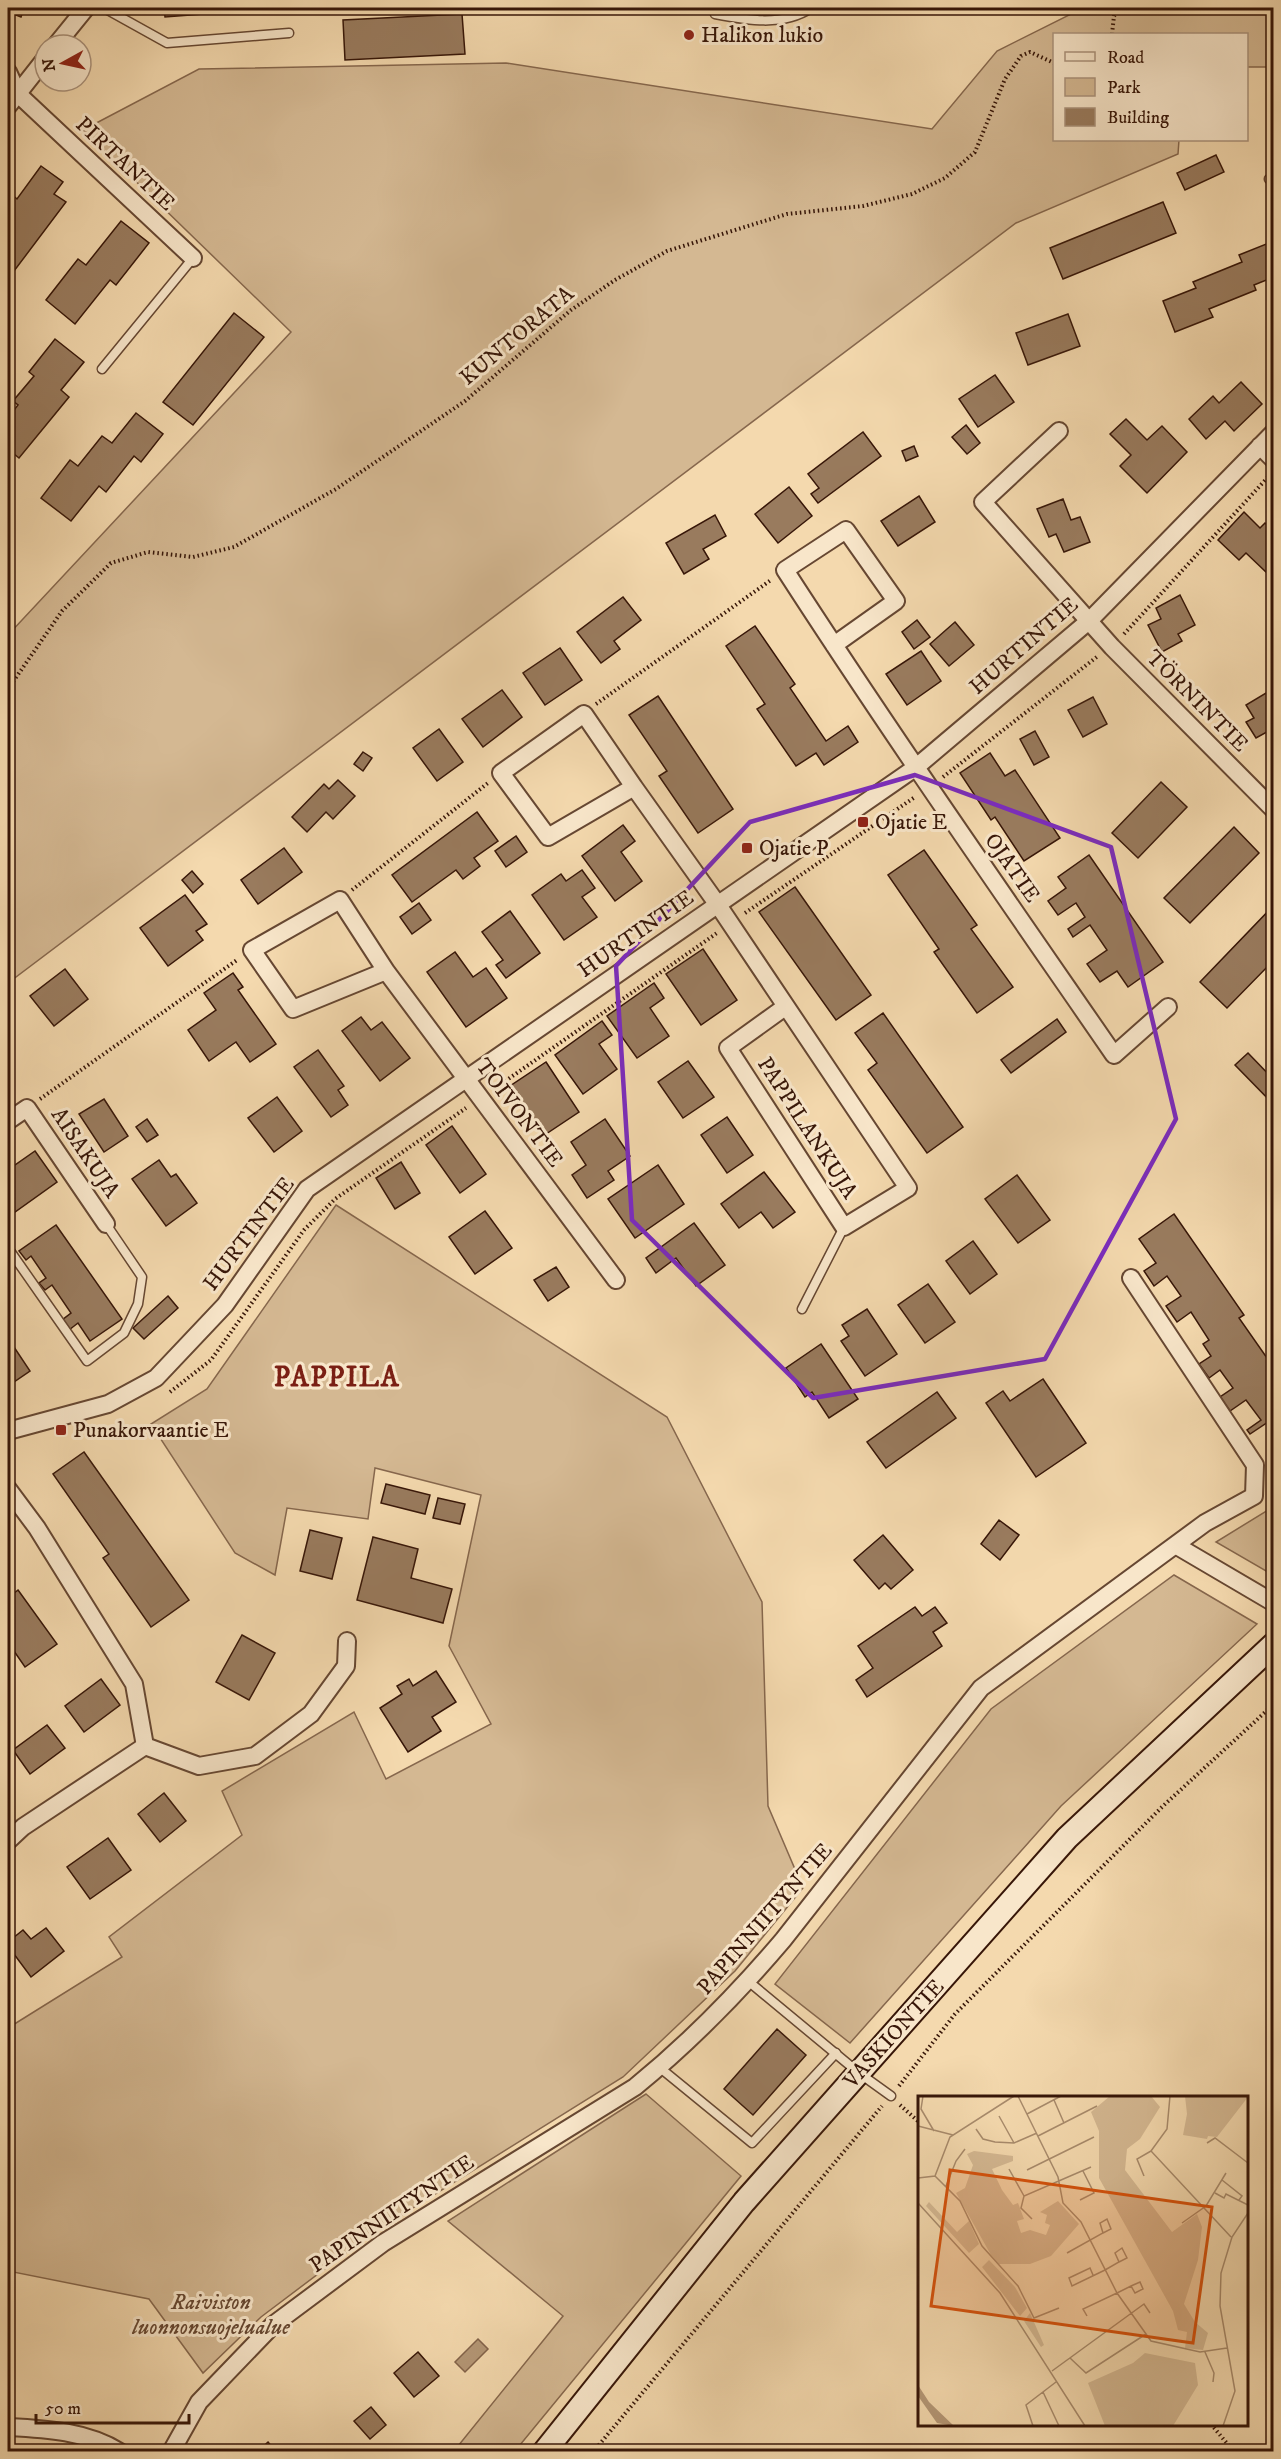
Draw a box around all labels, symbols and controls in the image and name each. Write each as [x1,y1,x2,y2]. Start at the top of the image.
place label: Halikon lukio [701,22,823,49]
marker: Halikon lukio [682,28,696,42]
north arrow [33,33,93,93]
legend [1053,33,1248,141]
text: Road [1107,47,1144,69]
text: N [38,57,60,73]
text: Park [1107,77,1141,99]
text: Building [1107,107,1169,129]
street label: PIRTANTIE [70,111,180,217]
street label: KUNTORATA [455,280,580,391]
street label: HURTINTIE [964,591,1084,701]
street label: TÖRNINTIE [1140,644,1254,758]
place label: Ojatie E [875,809,947,836]
marker: Ojatie E [856,815,870,829]
street label: OJATIE [978,828,1046,908]
place label: Ojatie P [759,835,829,862]
marker: Ojatie P [740,841,754,855]
street label: HURTINTIE [573,884,699,984]
street label: PAPPILANKUJA [751,1052,863,1205]
street label: TOIVONTIE [469,1053,569,1173]
street label: AISAKUJA [45,1103,126,1204]
street label: HURTINTIE [198,1172,300,1296]
district label: PAPPILA [274,1360,400,1395]
place label: Punakorvaantie E [73,1417,229,1444]
marker: Punakorvaantie E [54,1423,68,1437]
street label: PAPINNIITYNTIE [692,1838,838,2000]
street label: VASKIONTIE [837,1974,950,2095]
inset map [918,2096,1248,2426]
street label: PAPINNIITYNTIE [305,2149,479,2279]
park label: Raiviston luonnonsuojelualue [131,2289,290,2341]
scale bar [36,2387,189,2425]
text: 50 m [45,2398,81,2420]

